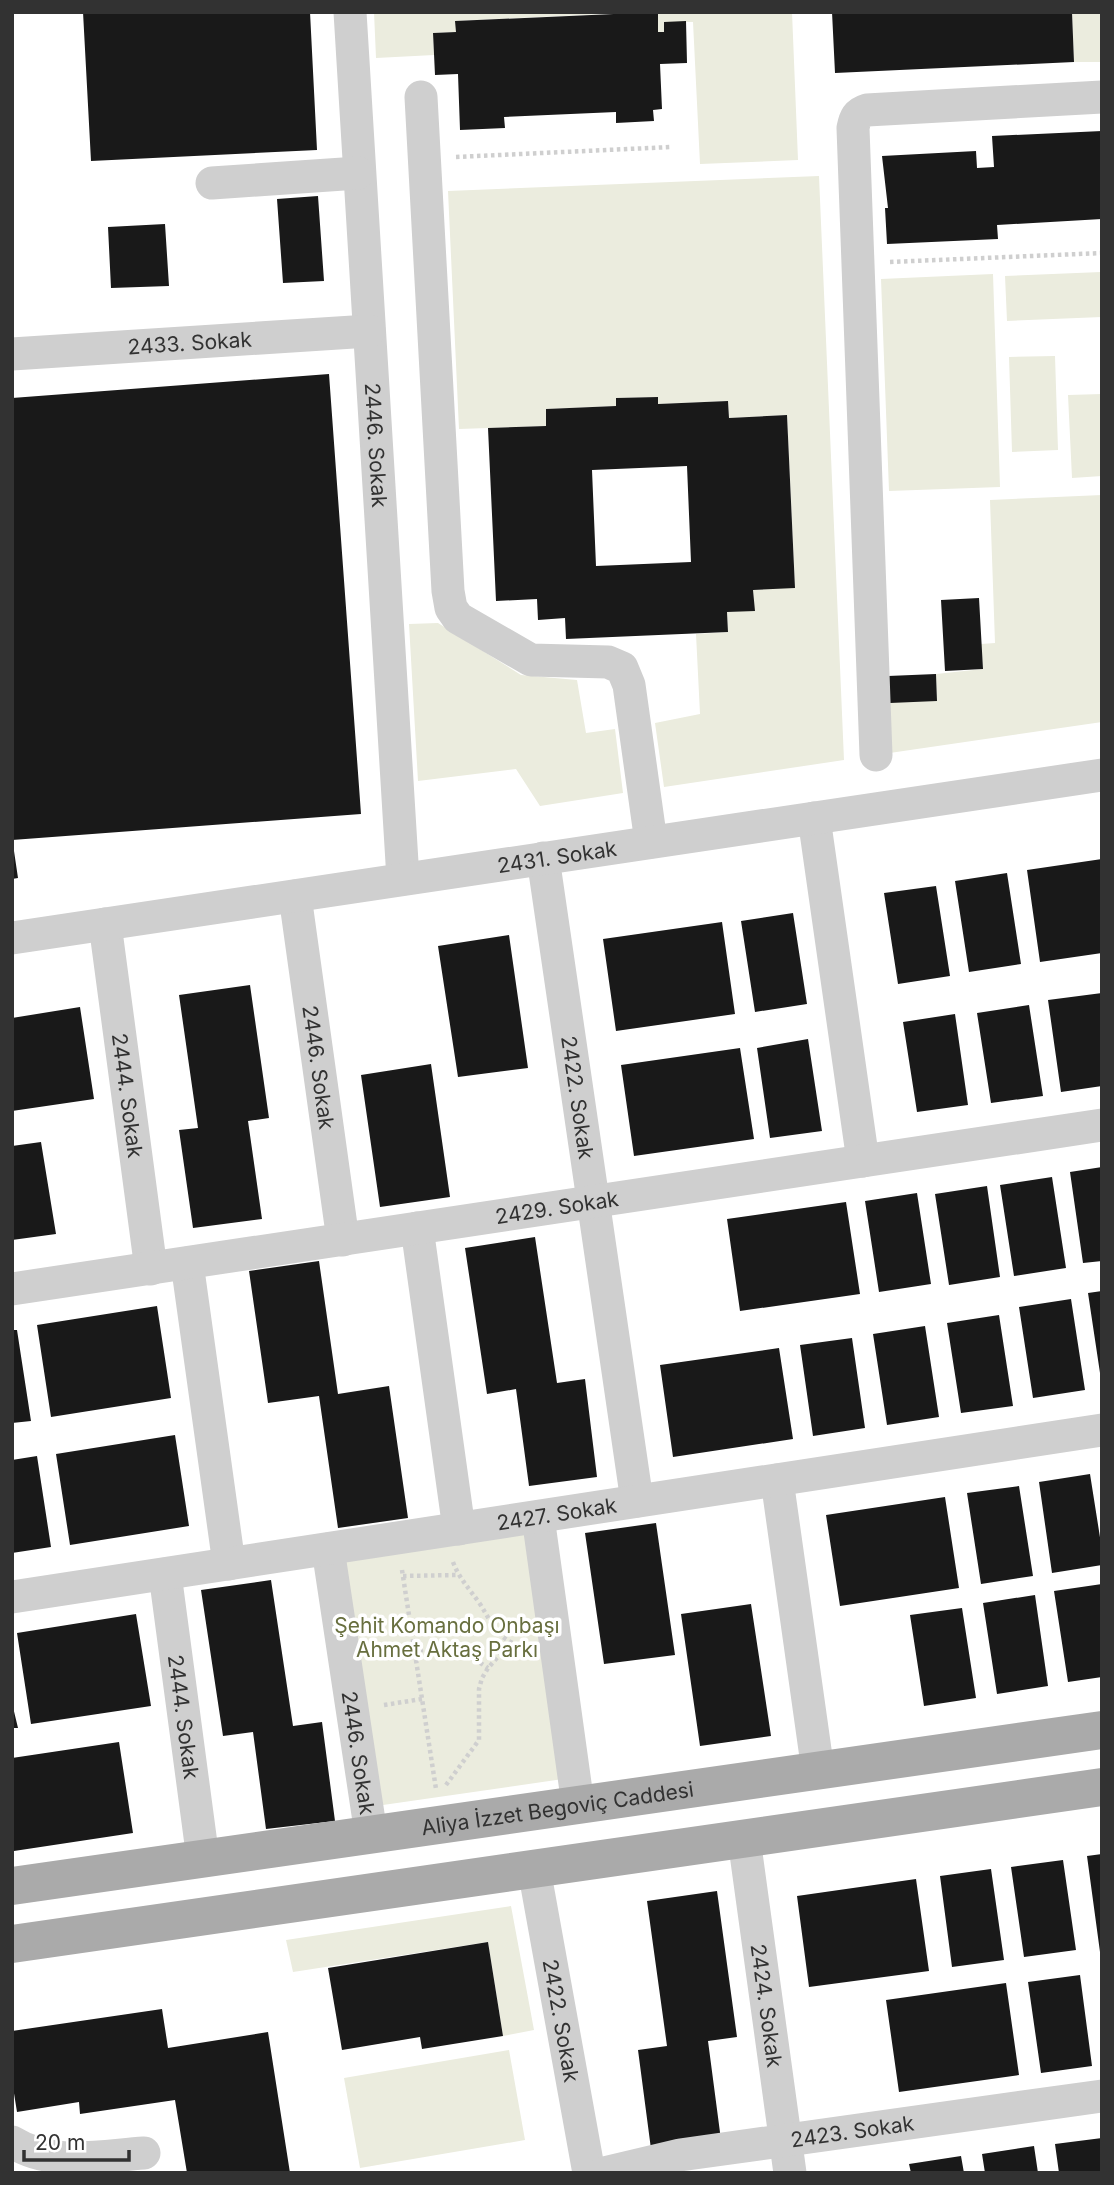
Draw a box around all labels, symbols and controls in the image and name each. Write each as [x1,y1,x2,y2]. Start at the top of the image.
street label: 2433. Sokak [127,326,253,359]
street label: 2446. Sokak [360,382,393,509]
street label: 2431. Sokak [496,835,619,878]
street label: 2446. Sokak [298,1004,340,1131]
street label: 2444. Sokak [107,1032,149,1160]
street label: 2422. Sokak [557,1034,599,1161]
street label: 2429. Sokak [494,1185,621,1229]
street label: 2427. Sokak [495,1492,619,1535]
park label: Şehit Komando Onbaşı Ahmet Aktaş Parkı [334,1613,560,1662]
street label: 2444. Sokak [163,1653,205,1781]
street label: 2446. Sokak [337,1689,380,1817]
street label: Aliya İzzet Begoviç Caddesi [420,1776,695,1840]
street label: 2424. Sokak [746,1942,788,2069]
street label: 2422. Sokak [538,1957,585,2085]
street label: 2423. Sokak [789,2110,916,2152]
scale bar [24,2118,130,2162]
text: 20 m [35,2130,85,2155]

